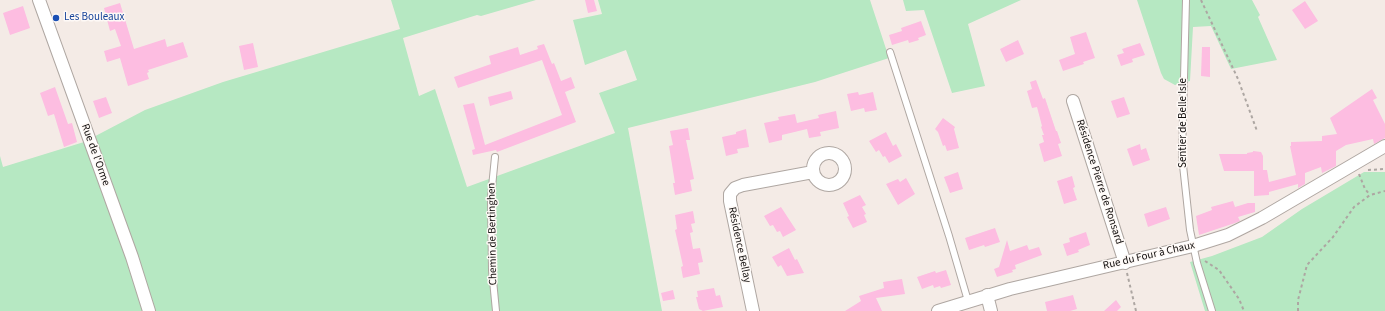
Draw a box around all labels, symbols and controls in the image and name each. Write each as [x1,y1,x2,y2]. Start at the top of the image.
place label: Les Bouleaux [64,11,124,25]
marker: Les Bouleaux [51,13,61,23]
street label: Sentier de Belle Isle [1177,78,1191,168]
street label: Résidence Pierre de Ronsard [1073,118,1125,246]
street label: Rue de l'Orme [78,122,112,188]
street label: Chemin de Bertinghen [486,183,500,285]
street label: Résidence Bellay [725,206,753,284]
street label: Rue du Four à Chaux [1102,239,1196,273]

